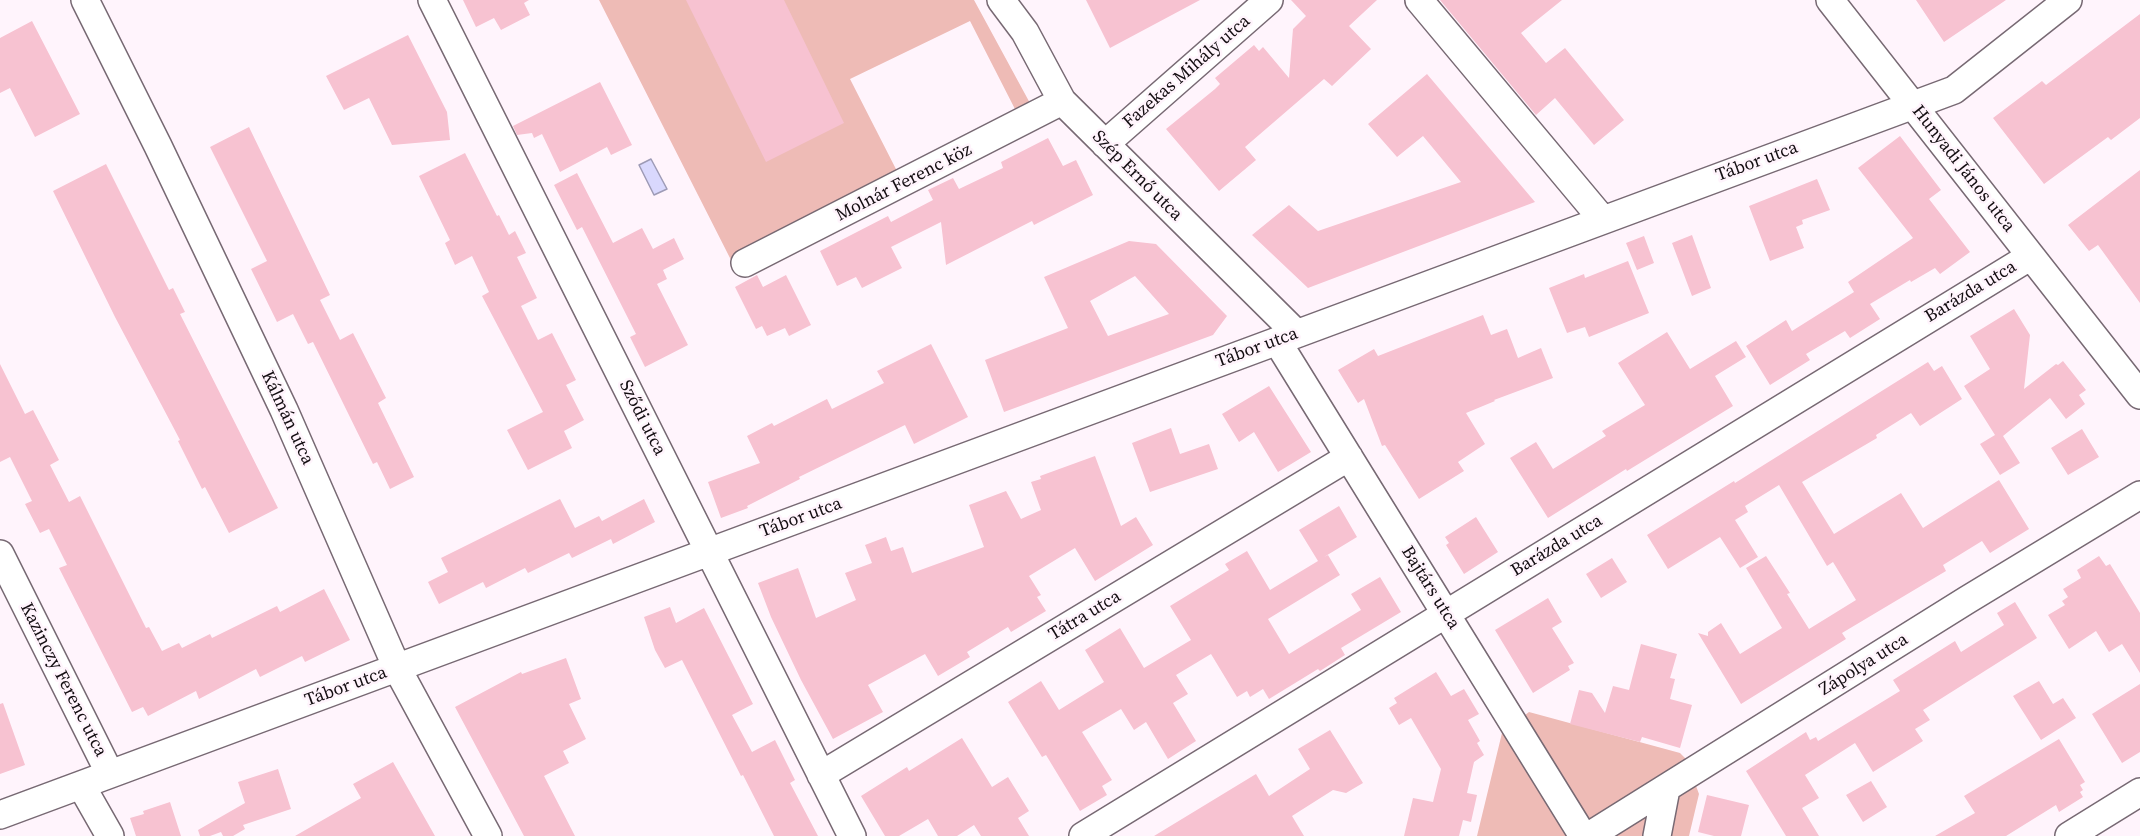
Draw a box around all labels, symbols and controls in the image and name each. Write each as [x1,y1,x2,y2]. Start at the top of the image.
street label: Fazekas Mihály utca [1119,11,1255,133]
street label: Hunyadi János utca [1907,101,2019,237]
street label: Szép Ernő utca [1087,126,1187,226]
street label: Tábor utca [1713,137,1801,187]
street label: Molnár Ferenc köz [832,139,976,227]
street label: Barázda utca [1921,256,2021,328]
street label: Tábor utca [1213,323,1301,373]
street label: Kálmán utca [256,368,318,468]
street label: Sződi utca [614,377,670,459]
street label: Tábor utca [757,493,845,543]
street label: Barázda utca [1507,510,1607,582]
street label: Bajtárs utca [1396,542,1464,634]
street label: Tátra utca [1045,586,1125,646]
street label: Kazinczy Ferenc utca [15,600,111,760]
street label: Zápolya utca [1816,629,1912,701]
street label: Tábor utca [302,662,390,712]

